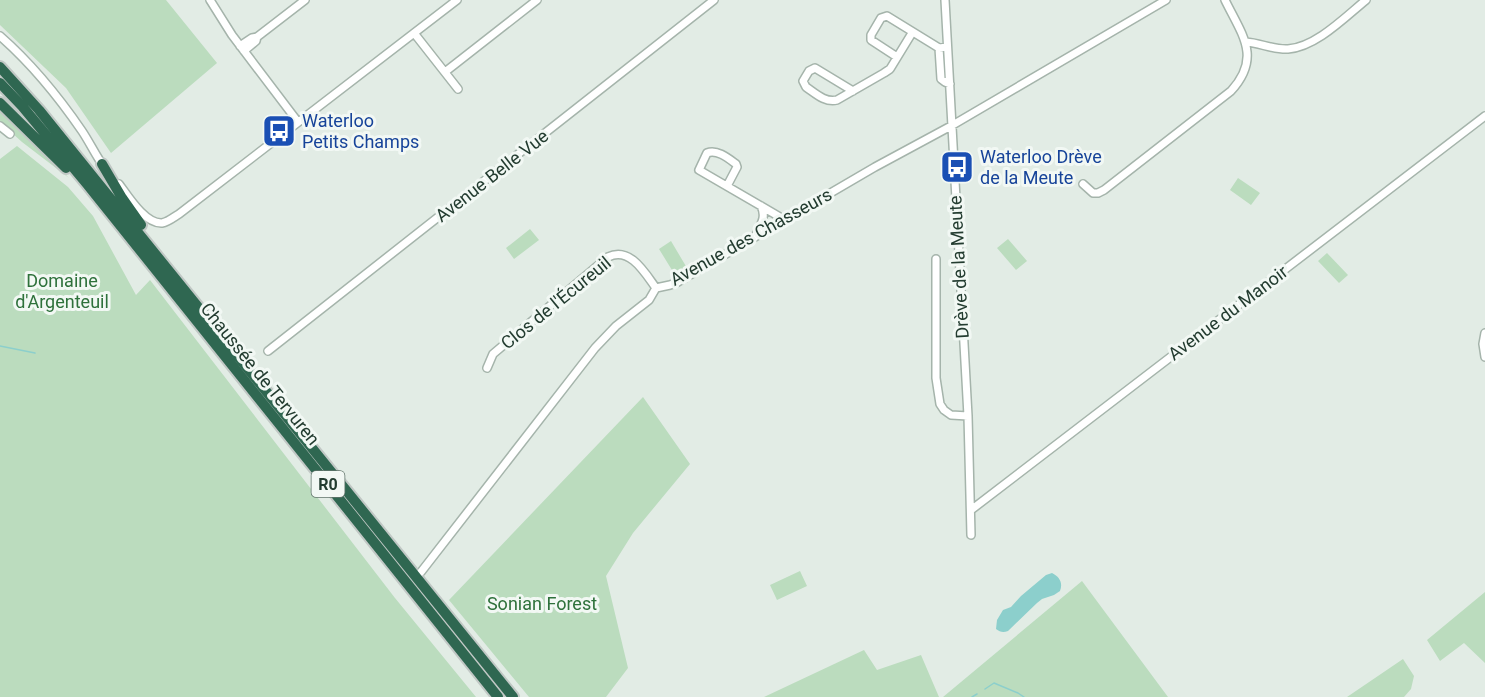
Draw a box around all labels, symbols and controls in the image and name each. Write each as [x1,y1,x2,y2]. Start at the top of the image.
place label: Waterloo Petits Champs [302,110,419,152]
bus stop icon: Waterloo Petits Champs [261,113,297,149]
street label: Avenue Belle Vue [431,125,552,226]
place label: Waterloo Drève de la Meute [980,146,1102,188]
bus stop icon: Waterloo Drève de la Meute [939,149,975,185]
street label: Avenue des Chasseurs [666,183,835,290]
street label: Drève de la Meute [944,195,973,339]
street label: Clos de l'Écureuil [496,252,615,353]
street label: Avenue du Manoir [1164,261,1292,364]
park label: Domaine d'Argenteuil [15,270,109,312]
street label: Chaussée de Tervuren [197,298,324,449]
road number: R0 [312,471,344,497]
park label: Sonian Forest [487,593,597,614]

